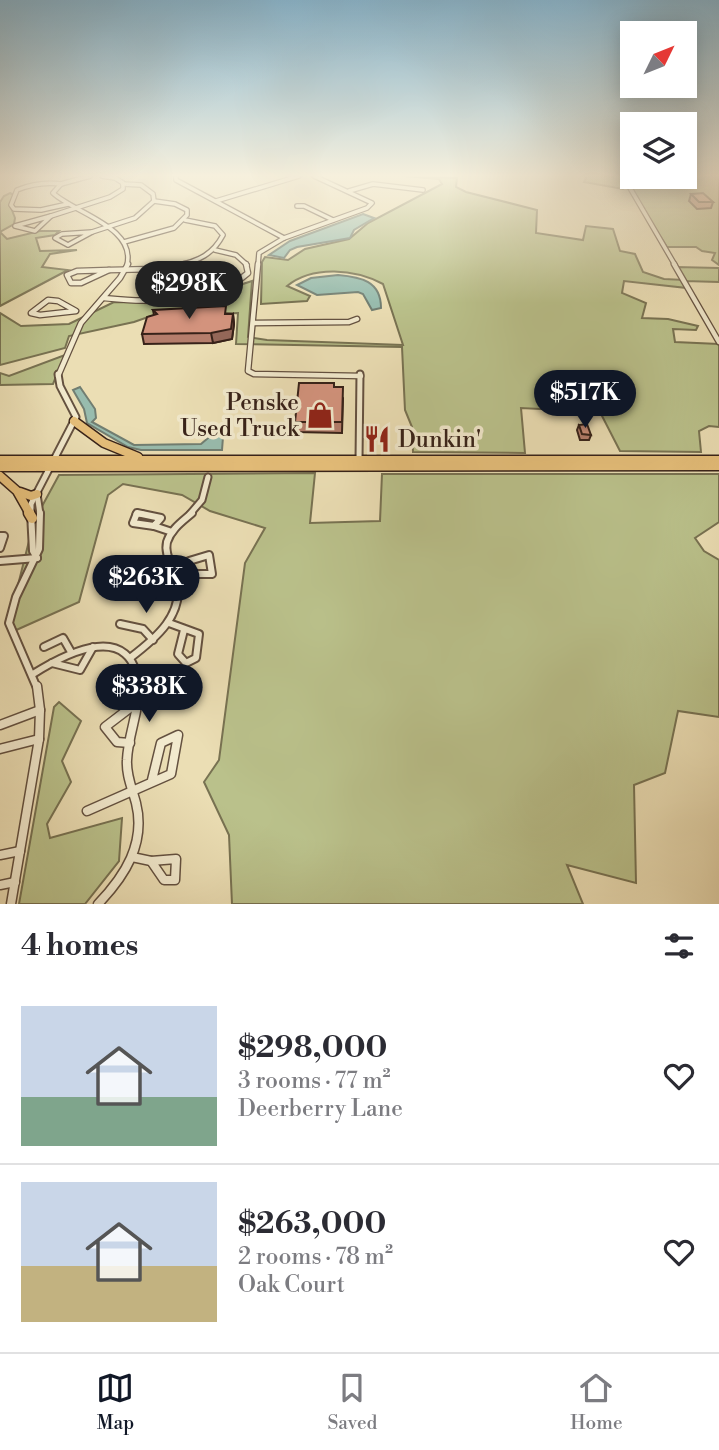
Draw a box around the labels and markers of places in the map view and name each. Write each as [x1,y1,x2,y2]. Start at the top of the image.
pin: $298K [140,262,238,321]
pin: $517K [536,370,634,430]
place label: Penske Used Truck [180,389,300,443]
shop icon: Penske Used Truck [305,400,335,430]
restaurant icon: Dunkin' [362,424,392,454]
place label: Dunkin' [398,426,481,454]
pin: $263K [97,556,195,615]
pin: $338K [100,664,198,724]

